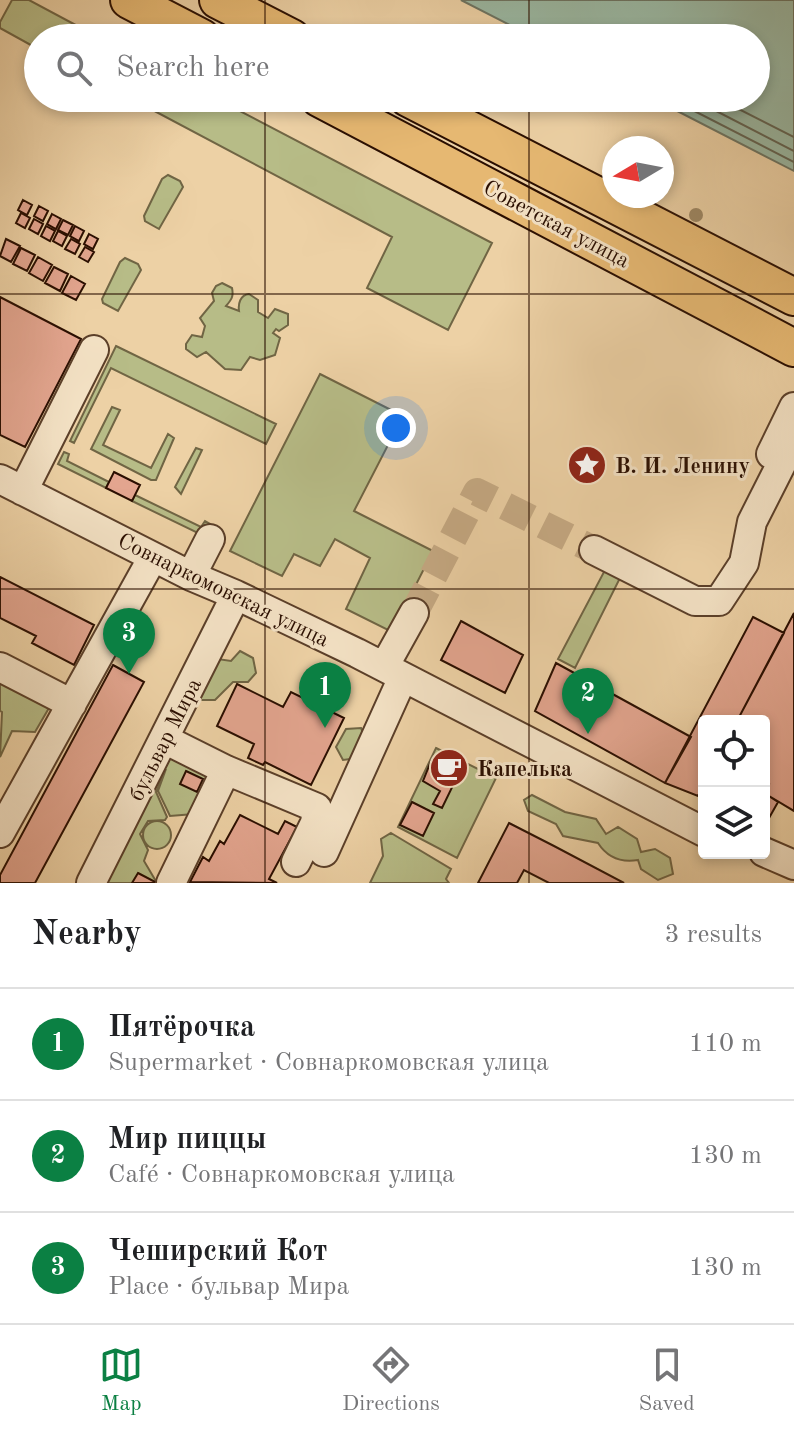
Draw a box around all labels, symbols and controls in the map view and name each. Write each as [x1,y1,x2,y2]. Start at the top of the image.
search box [24,24,770,112]
icon: search [52,46,96,90]
text: Search here [116,53,270,83]
north arrow [602,136,674,208]
street label: Советская улица [479,177,633,273]
your location [376,408,416,448]
place icon: В. И. Ленину [566,444,608,486]
place label: В. И. Ленину [615,456,750,478]
street label: Совнаркомовская улица [114,530,332,652]
pin: 3 [103,608,155,674]
pin: 1 [299,662,351,728]
pin: 2 [562,668,614,734]
street label: бульвар Мира [126,675,206,805]
map controls [698,715,770,859]
button: locate [698,715,770,787]
cafe icon: Капелька [428,747,470,789]
place label: Капелька [477,759,572,781]
button: layers [698,787,770,859]
text: Nearby [32,918,142,952]
text: 3 results [664,922,762,948]
text: Пятёрочка [108,1013,255,1043]
text: 1 [50,1031,66,1057]
text: 110 m [689,1031,762,1057]
text: Supermarket · Совнаркомовская улица [108,1050,549,1076]
text: Мир пиццы [108,1125,266,1155]
text: 2 [50,1143,66,1169]
text: 130 m [689,1143,762,1169]
text: Café · Совнаркомовская улица [108,1162,455,1188]
text: Чеширский Кот [108,1237,327,1267]
text: 3 [50,1255,66,1281]
text: 130 m [689,1255,762,1281]
text: Place · бульвар Мира [108,1274,349,1300]
tab: Map [99,1343,143,1418]
tab: Directions [342,1343,440,1418]
tab: Saved [639,1343,695,1418]

